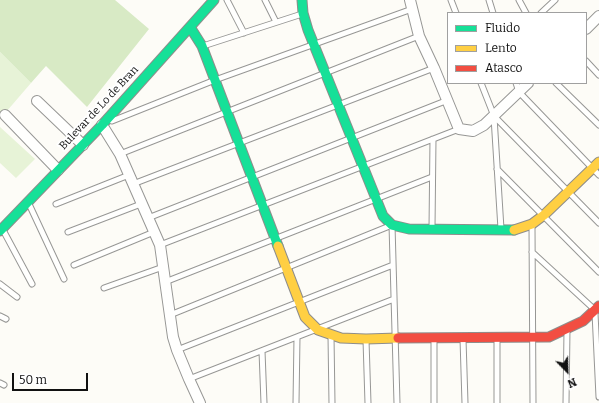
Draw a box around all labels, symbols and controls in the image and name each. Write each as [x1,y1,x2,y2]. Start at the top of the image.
legend [447,12,587,84]
text: Fluido [485,21,520,35]
text: Lento [485,41,517,55]
text: Atasco [485,61,523,75]
street label: Bulevar de Lo de Bran [57,63,141,153]
north arrow [547,351,587,391]
scale bar [14,365,90,391]
text: 50 m [19,373,47,387]
text: N [565,375,578,390]

